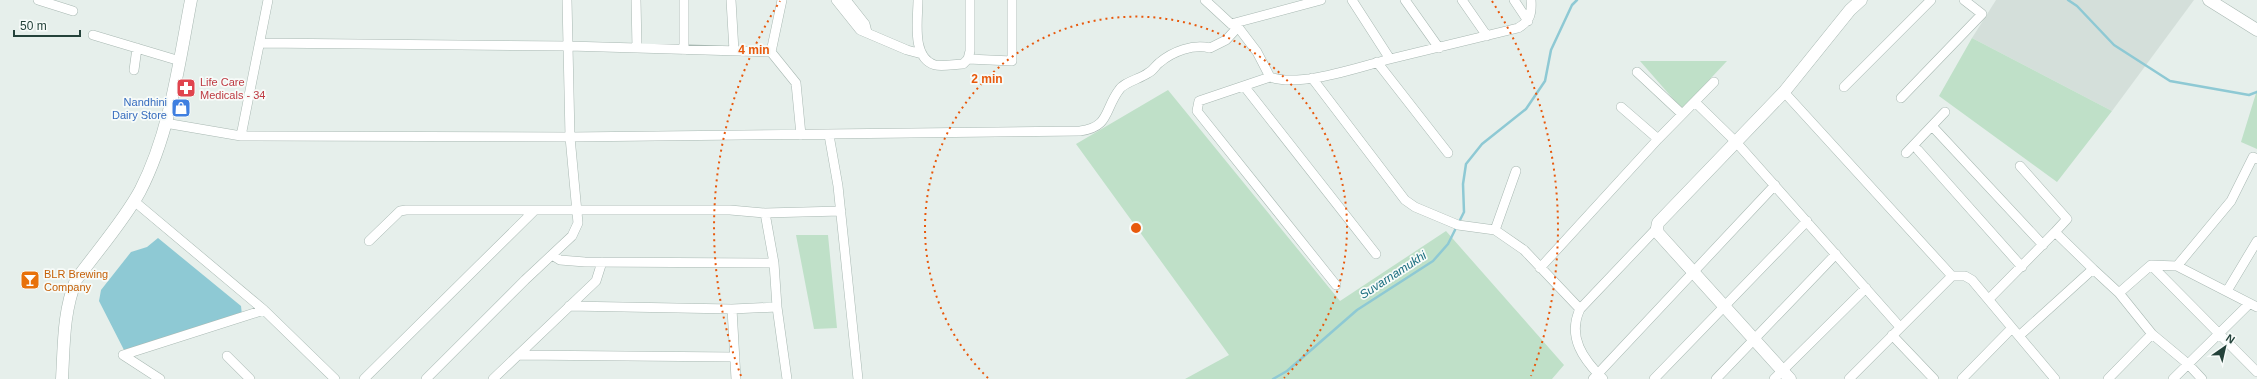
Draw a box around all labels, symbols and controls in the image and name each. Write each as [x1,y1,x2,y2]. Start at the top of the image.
scale bar [14,12,80,38]
text: 50 m [20,19,47,33]
text: 4 min [738,43,770,57]
text: 2 min [971,72,1003,86]
place label: Life Care Medicals - 34 [200,76,265,101]
pharmacy icon: Life Care Medicals - 34 [175,77,197,99]
place label: Nandhini Dairy Store [112,96,167,121]
shop icon: Nandhini Dairy Store [170,97,192,119]
centre of rings [1129,221,1143,235]
water label: Suvarnamukhi [1357,248,1429,302]
place label: BLR Brewing Company [44,268,108,293]
bar icon: BLR Brewing Company [19,269,41,291]
north arrow [2205,327,2245,367]
text: N [2224,332,2237,346]

